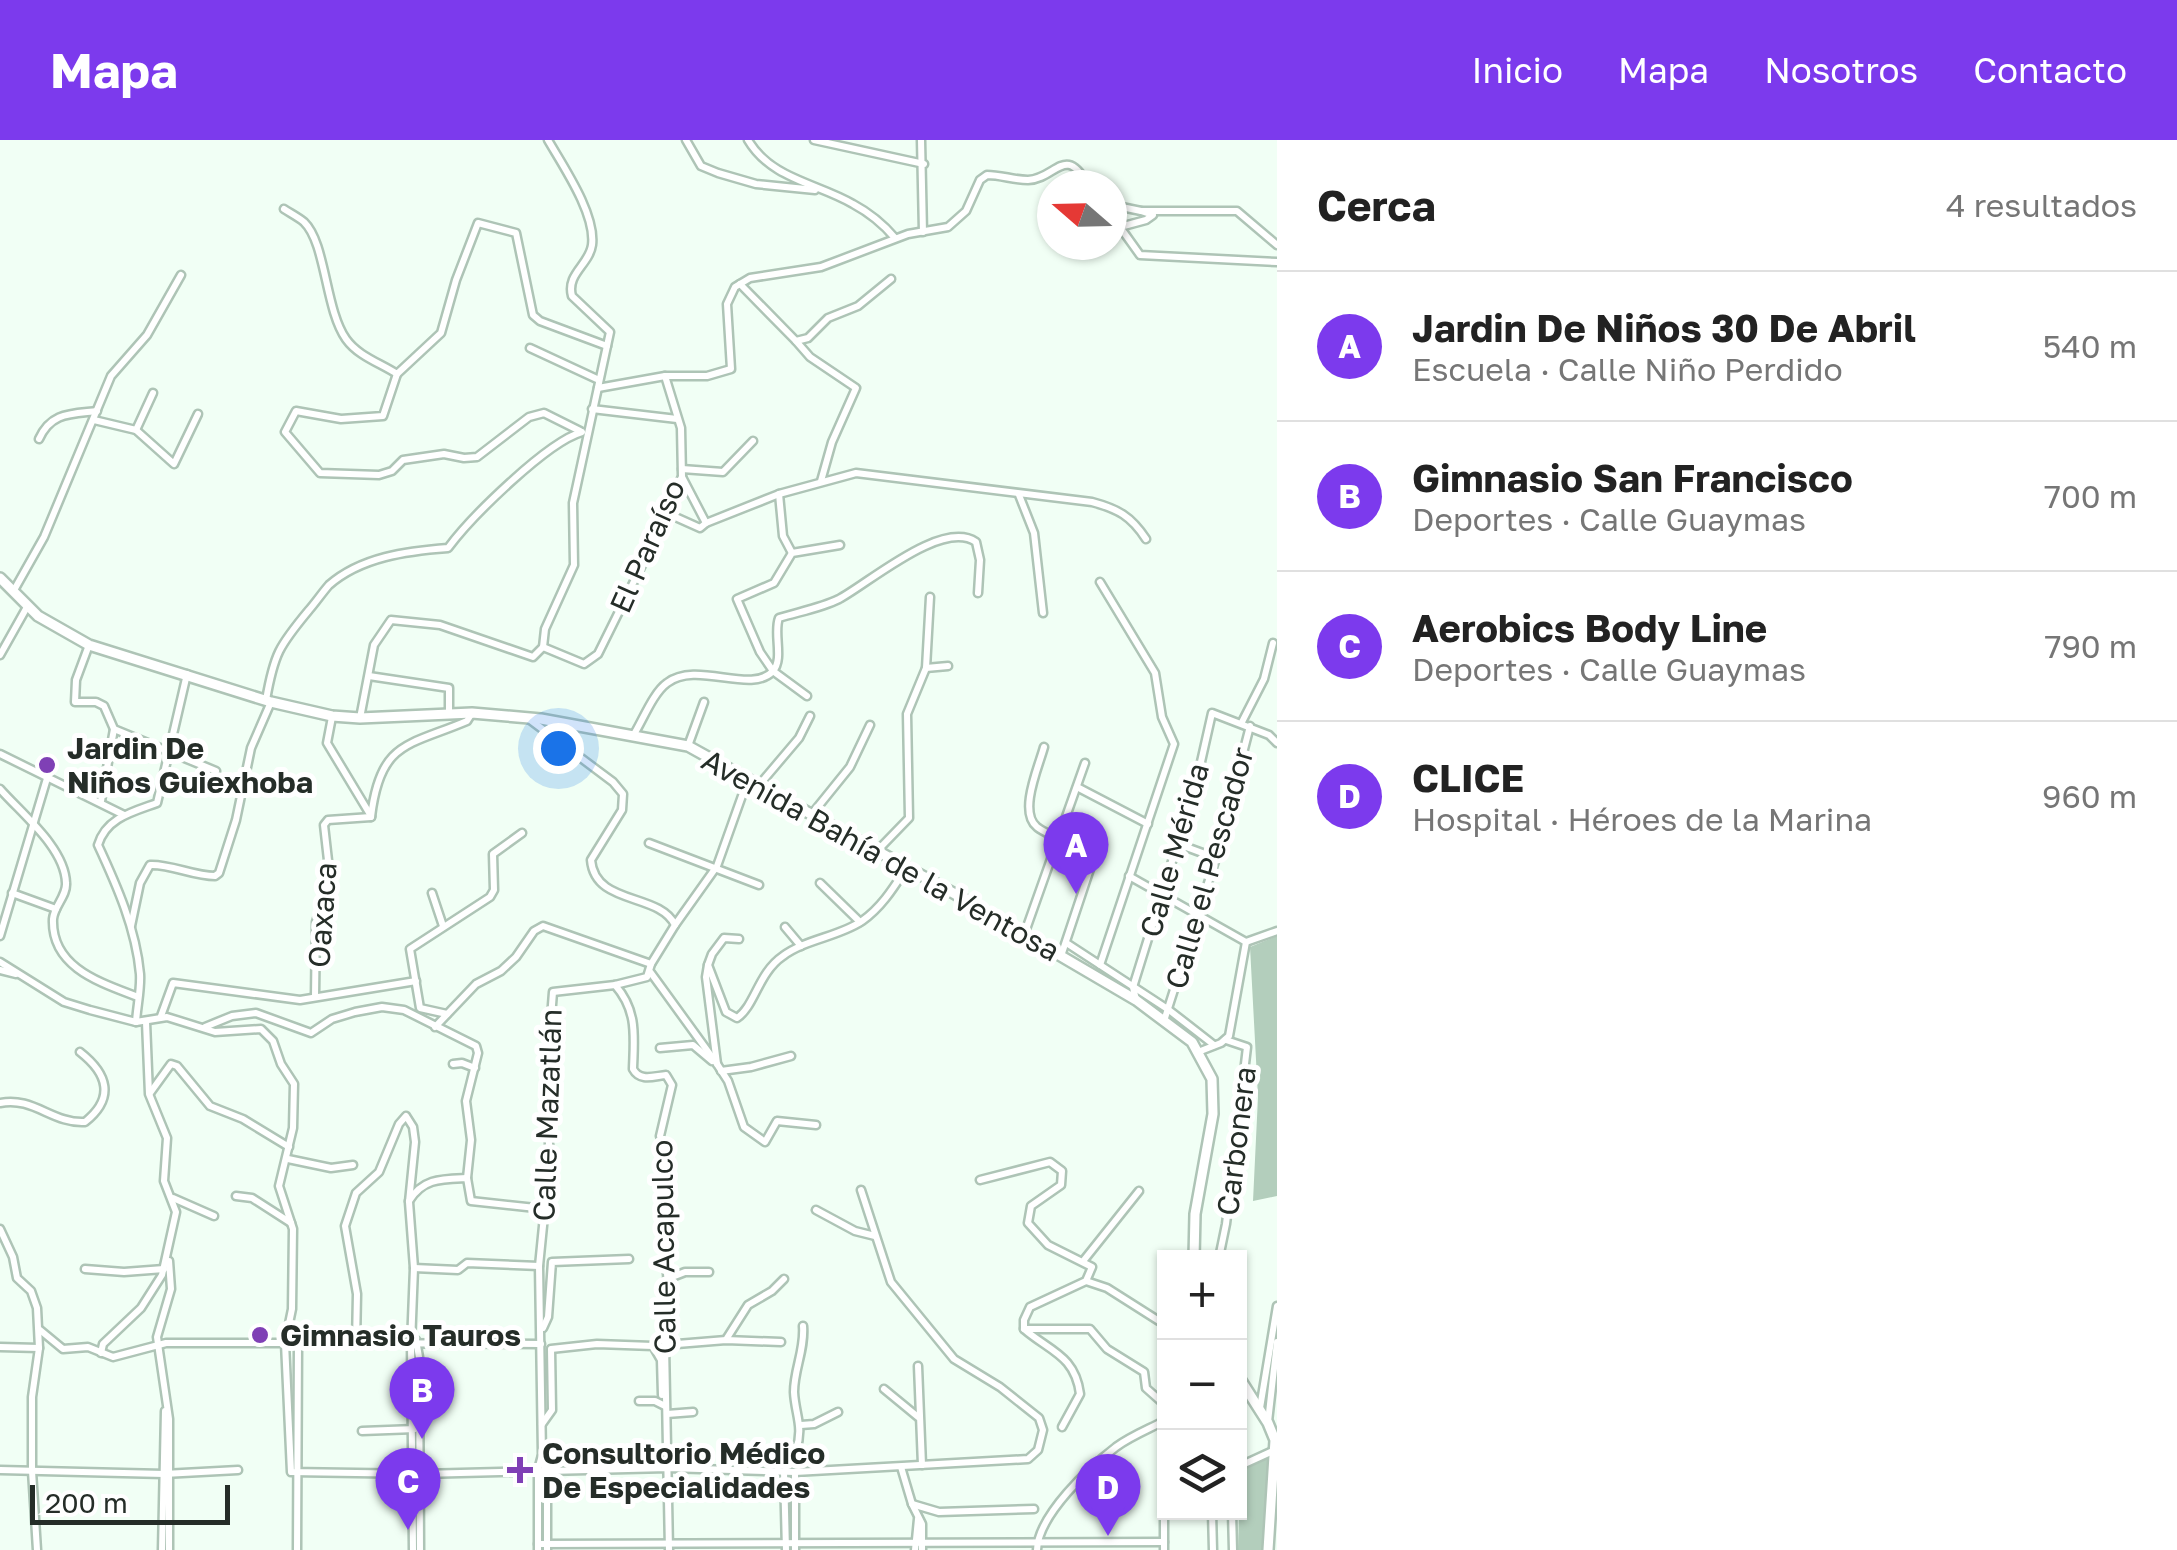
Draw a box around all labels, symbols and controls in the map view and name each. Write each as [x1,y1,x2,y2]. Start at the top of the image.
text: Mapa [50,41,178,99]
text: Inicio [1472,49,1563,91]
text: Mapa [1618,49,1709,91]
text: Nosotros [1764,49,1918,91]
text: Contacto [1973,49,2127,91]
north arrow [1037,170,1127,260]
text: Cerca [1317,180,1436,230]
text: 4 resultados [1946,186,2137,224]
text: Jardin De Niños 30 De Abril [1412,305,1916,350]
text: A [1338,327,1361,365]
text: 540 m [2043,327,2137,365]
text: Escuela · Calle Niño Perdido [1412,350,1843,388]
text: Gimnasio San Francisco [1412,455,1853,500]
street label: El Paraíso [602,474,692,618]
text: B [1338,477,1361,515]
text: 700 m [2044,477,2137,515]
text: Deportes · Calle Guaymas [1412,500,1806,538]
text: Aerobics Body Line [1412,605,1767,650]
text: C [1338,627,1361,665]
text: 790 m [2045,627,2137,665]
text: Deportes · Calle Guaymas [1412,650,1806,688]
your location [533,723,584,774]
place label: Jardin De Niños Guiexhoba [67,730,313,800]
street label: Avenida Bahía de la Ventosa [696,741,1066,969]
street label: Calle el Pescador [1157,743,1261,993]
marker: Jardin De Niños Guiexhoba [36,754,58,776]
text: CLICE [1412,755,1524,800]
street label: Calle Mérida [1132,759,1216,941]
text: D [1338,777,1361,815]
text: 960 m [2042,777,2137,815]
text: Hospital · Héroes de la Marina [1412,800,1872,838]
pin: A [1044,812,1108,894]
street label: Oaxaca [300,861,344,969]
street label: Calle Mazatlán [525,1008,569,1222]
street label: Carbonera [1209,1065,1263,1217]
street label: Calle Acapulco [643,1139,683,1355]
map controls [1157,1250,1247,1520]
button: + [1157,1250,1247,1340]
place label: Gimnasio Tauros [280,1317,521,1353]
marker: Gimnasio Tauros [249,1324,271,1346]
button: − [1157,1340,1247,1430]
pin: B [390,1356,454,1439]
button: layers [1157,1430,1247,1520]
place label: Consultorio Médico De Especialidades [542,1435,825,1505]
pin: C [376,1448,440,1530]
pin: D [1076,1454,1140,1536]
marker: Consultorio Médico De Especialidades [507,1457,533,1483]
scale bar [30,1480,230,1524]
text: 200 m [45,1486,128,1519]

